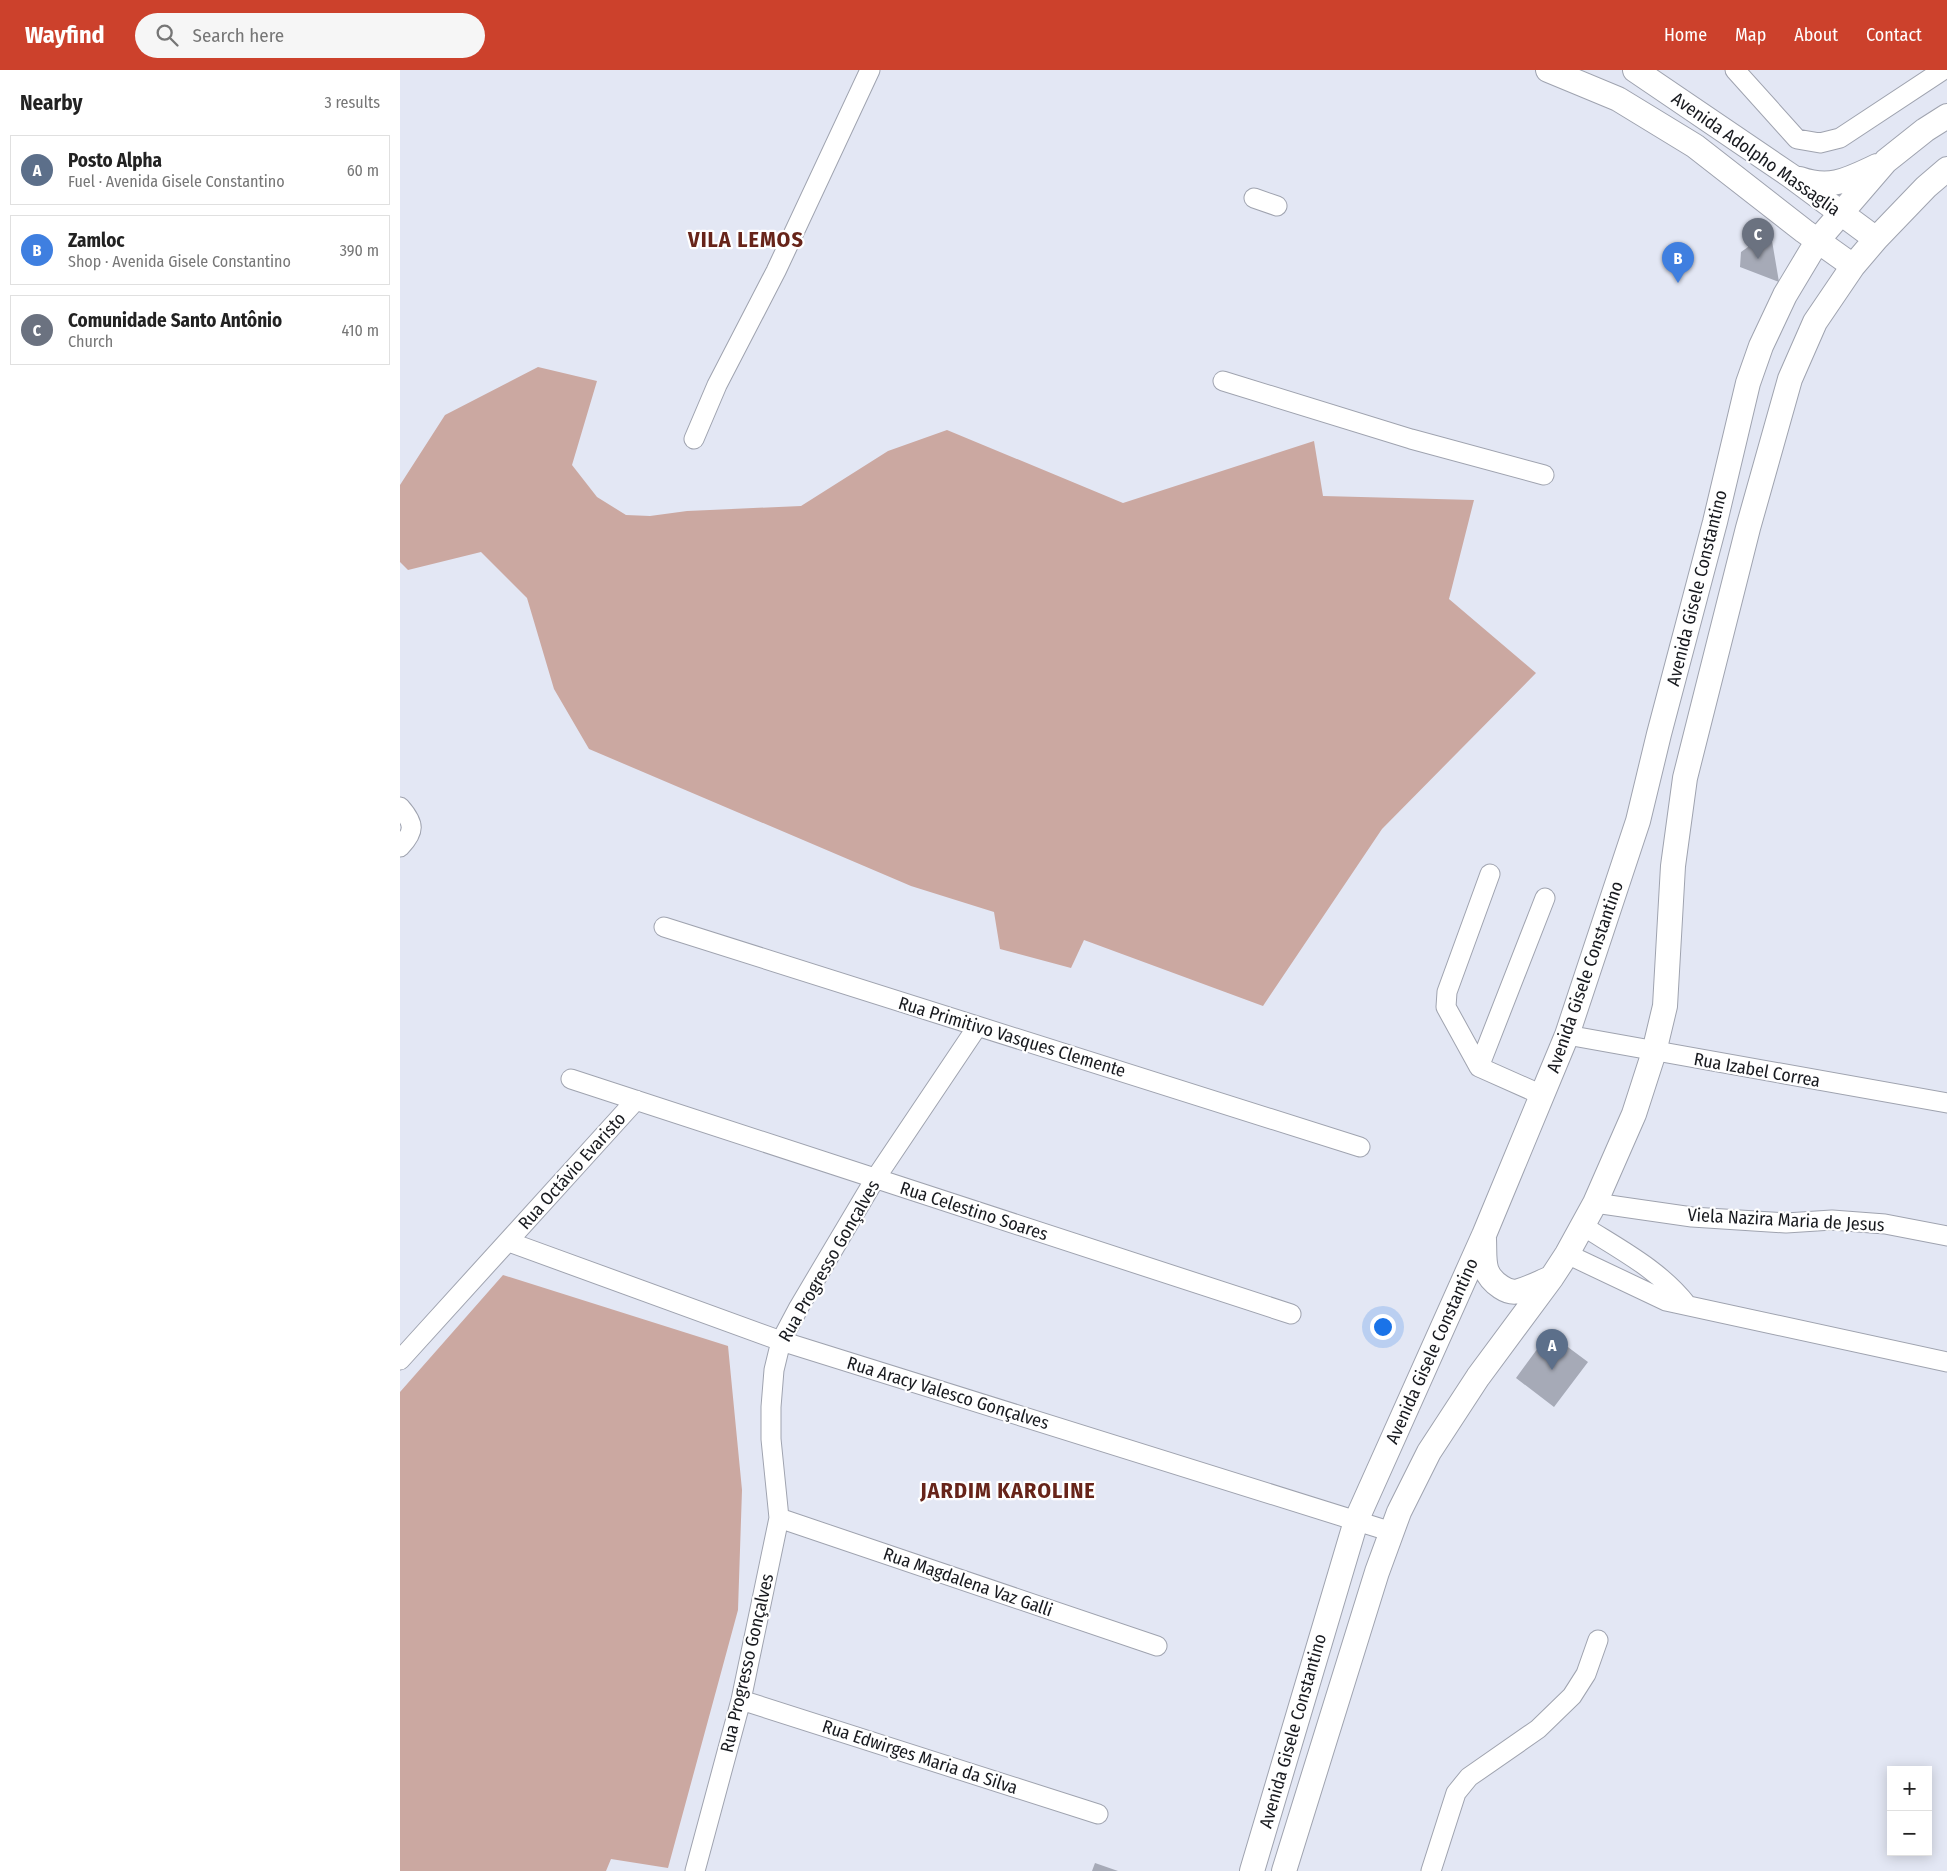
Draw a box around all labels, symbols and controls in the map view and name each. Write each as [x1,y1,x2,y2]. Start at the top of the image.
search box [135,13,485,58]
text: Wayfind [25,21,105,49]
icon: search [153,21,181,49]
text: Search here [193,24,284,47]
text: Home [1664,24,1707,46]
text: Map [1735,24,1766,46]
text: About [1794,24,1838,46]
text: Contact [1866,24,1922,46]
street label: Avenida Adolpho Massaglia [1667,87,1845,221]
text: Nearby [20,90,82,116]
text: 3 results [324,93,380,112]
text: Posto Alpha [68,149,162,172]
text: A [33,161,41,180]
text: 60 m [347,161,379,180]
text: Fuel · Avenida Gisele Constantino [68,172,285,191]
pin: C [1742,218,1774,259]
district label: VILA LEMOS [687,226,804,253]
text: Zamloc [68,229,125,252]
text: B [33,241,41,260]
text: 390 m [340,241,379,260]
pin: B [1662,242,1694,283]
text: Shop · Avenida Gisele Constantino [68,252,291,271]
text: Comunidade Santo Antônio [68,309,282,332]
text: C [33,321,41,340]
text: 410 m [341,321,379,340]
text: Church [68,332,113,351]
street label: Avenida Gisele Constantino [1662,488,1732,688]
street label: Avenida Gisele Constantino [1542,878,1628,1076]
street label: Rua Primitivo Vasques Clemente [896,992,1128,1082]
street label: Rua Izabel Correa [1692,1048,1822,1092]
street label: Rua Octávio Evaristo [514,1108,630,1234]
street label: Rua Progresso Gonçalves [774,1176,884,1346]
street label: Rua Celestino Soares [897,1177,1051,1245]
street label: Viela Nazira Maria de Jesus [1687,1204,1885,1236]
street label: Avenida Gisele Constantino [1381,1255,1483,1447]
your location [1370,1314,1396,1340]
pin: A [1536,1329,1568,1370]
street label: Rua Aracy Valesco Gonçalves [844,1352,1052,1434]
district label: JARDIM KAROLINE [919,1477,1096,1504]
street label: Rua Magdalena Vaz Galli [880,1543,1056,1621]
street label: Rua Progresso Gonçalves [716,1571,778,1755]
street label: Avenida Gisele Constantino [1255,1631,1331,1831]
street label: Rua Edwirges Maria da Silva [820,1715,1021,1799]
map controls [1887,1766,1932,1856]
button: + [1887,1766,1932,1811]
button: − [1887,1811,1932,1856]

